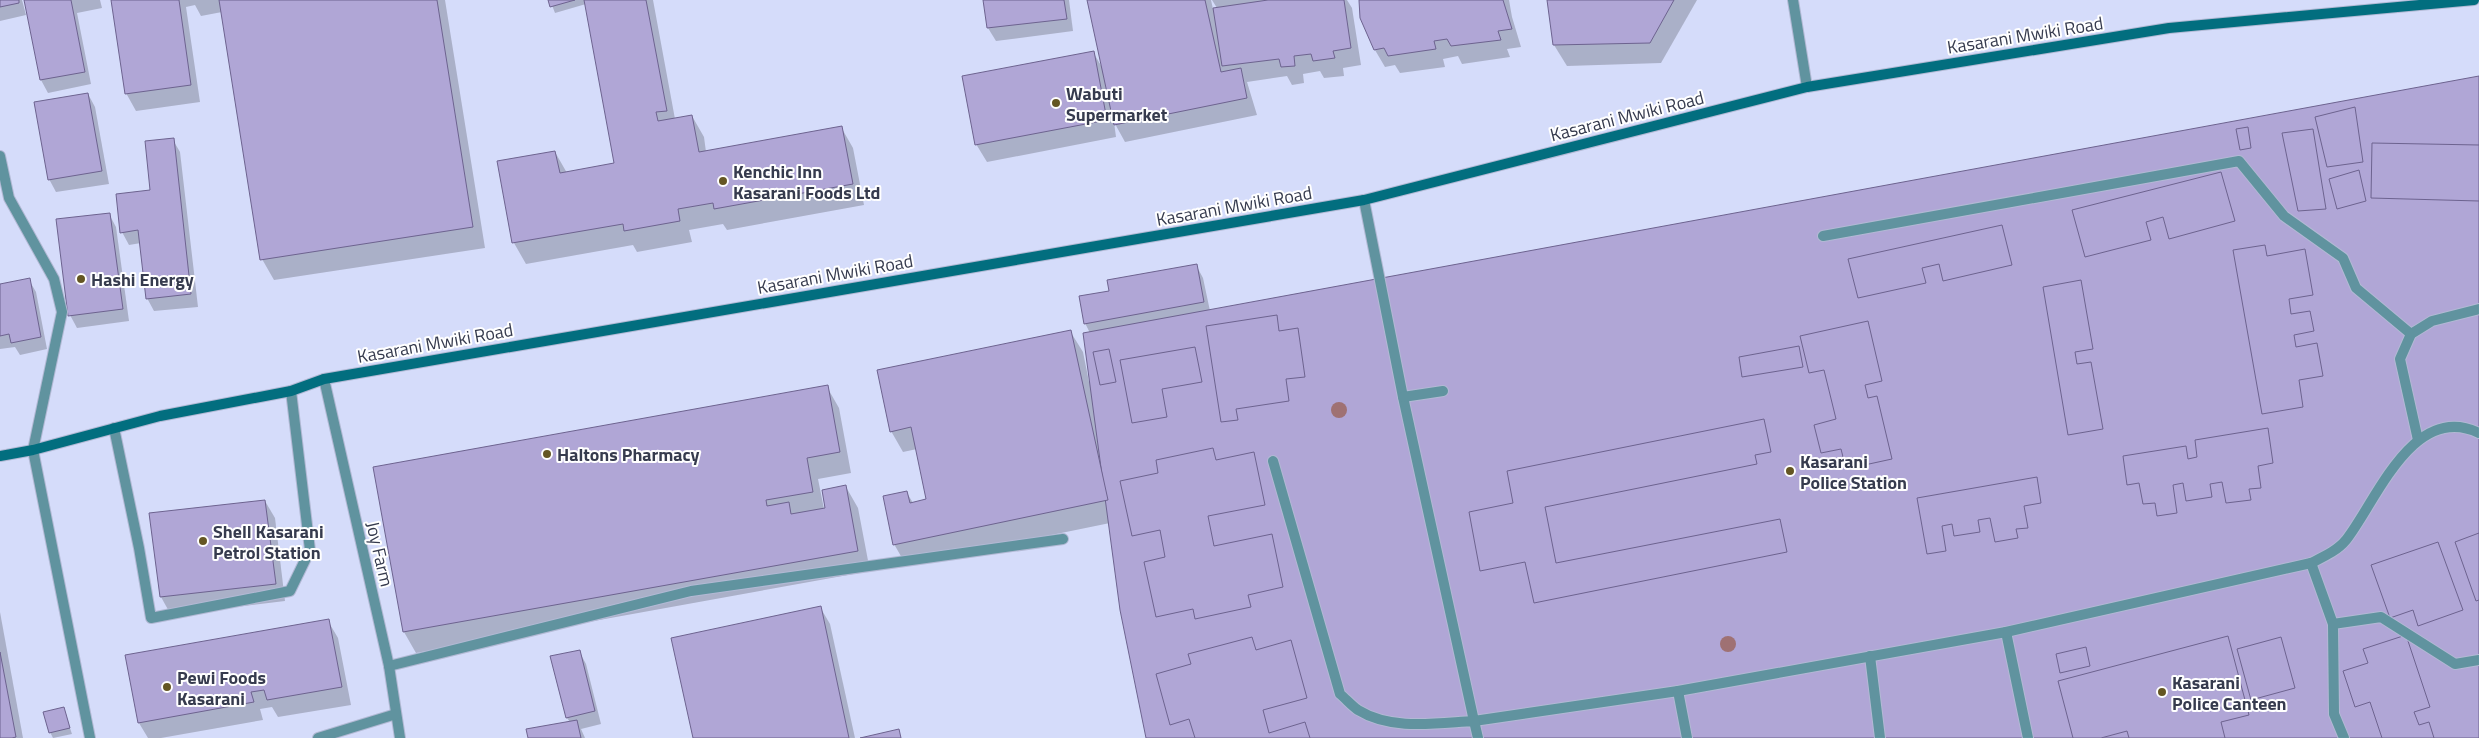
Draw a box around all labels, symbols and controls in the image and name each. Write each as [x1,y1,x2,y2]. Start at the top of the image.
street label: Kasarani Mwiki Road [1945,9,2105,61]
place label: Wabuti Supermarket [1066,80,1168,128]
street label: Kasarani Mwiki Road [1547,84,1707,148]
marker: Wabuti Supermarket [1050,97,1062,109]
place label: Kenchic Inn Kasarani Foods Ltd [733,158,880,206]
marker: Kenchic Inn Kasarani Foods Ltd [717,175,729,187]
street label: Kasarani Mwiki Road [1154,179,1314,233]
street label: Kasarani Mwiki Road [755,247,915,301]
place label: Hashi Energy [91,266,194,293]
marker: Hashi Energy [75,273,87,285]
street label: Kasarani Mwiki Road [355,316,515,370]
place label: Haltons Pharmacy [557,441,700,468]
marker: Haltons Pharmacy [541,448,553,460]
place label: Kasarani Police Station [1800,448,1907,496]
marker: Kasarani Police Station [1784,465,1796,477]
place label: Shell Kasarani Petrol Station [213,518,324,566]
street label: Joy Farm [359,519,401,589]
marker: Shell Kasarani Petrol Station [197,535,209,547]
place label: Pewi Foods Kasarani [177,664,266,712]
place label: Kasarani Police Canteen [2172,669,2287,717]
marker: Pewi Foods Kasarani [161,681,173,693]
marker: Kasarani Police Canteen [2156,686,2168,698]

